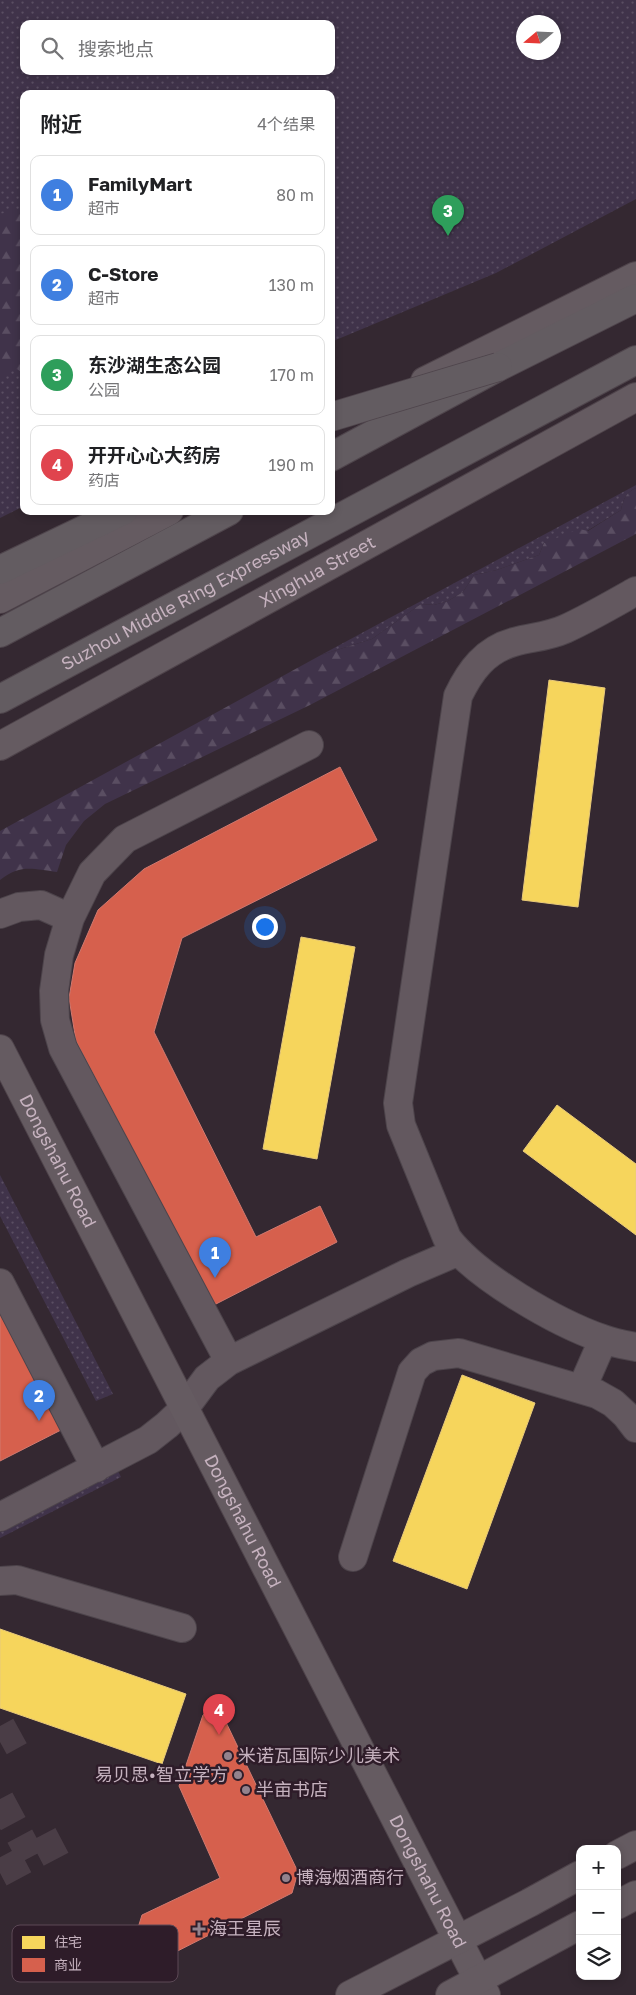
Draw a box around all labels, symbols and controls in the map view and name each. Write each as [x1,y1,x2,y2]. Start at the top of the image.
north arrow [516,15,561,60]
search box [20,20,335,75]
icon: search [38,34,66,62]
text: 搜索地点 [78,37,154,60]
text: 附近 [40,111,82,137]
text: 4个结果 [257,114,315,134]
text: FamilyMart [88,172,192,195]
text: 1 [53,185,61,205]
text: 80 m [276,185,314,205]
pin: 3 [432,195,464,236]
text: 超市 [88,198,120,218]
text: C-Store [88,262,159,285]
text: 2 [52,275,62,295]
text: 130 m [269,275,314,295]
text: 超市 [88,288,120,308]
text: 东沙湖生态公园 [88,353,221,376]
text: 3 [52,365,62,385]
text: 170 m [270,365,314,385]
text: 公园 [88,380,120,400]
text: 开开心心大药房 [88,443,221,466]
text: 4 [52,455,62,475]
text: 190 m [268,455,314,475]
text: 药店 [88,470,120,490]
street label: Suzhou Middle Ring Expressway [57,524,313,674]
street label: Xinghua Street [255,530,379,612]
your location [252,914,278,940]
street label: Dongshahu Road [15,1090,102,1231]
pin: 1 [199,1237,231,1278]
pin: 2 [23,1380,55,1421]
street label: Dongshahu Road [200,1450,287,1591]
pin: 4 [203,1694,235,1735]
place label: 米诺瓦国际少儿美术 [238,1744,400,1766]
marker: 米诺瓦国际少儿美术 [222,1750,234,1762]
place label: 易贝思•智立学方 [95,1763,228,1785]
marker: 易贝思•智立学方 [232,1769,244,1781]
place label: 半亩书店 [256,1778,328,1800]
marker: 半亩书店 [240,1784,252,1796]
street label: Dongshahu Road [385,1811,472,1951]
map controls [576,1845,621,1980]
button: + [576,1845,621,1890]
place label: 博海烟酒商行 [296,1866,404,1888]
marker: 博海烟酒商行 [280,1872,292,1884]
button: − [576,1890,621,1935]
place label: 海王星辰 [209,1917,281,1939]
marker: 海王星辰 [193,1923,205,1935]
legend [12,1925,178,1982]
text: 住宅 [54,1933,82,1950]
button: layers [576,1935,621,1980]
text: 商业 [54,1956,82,1973]

